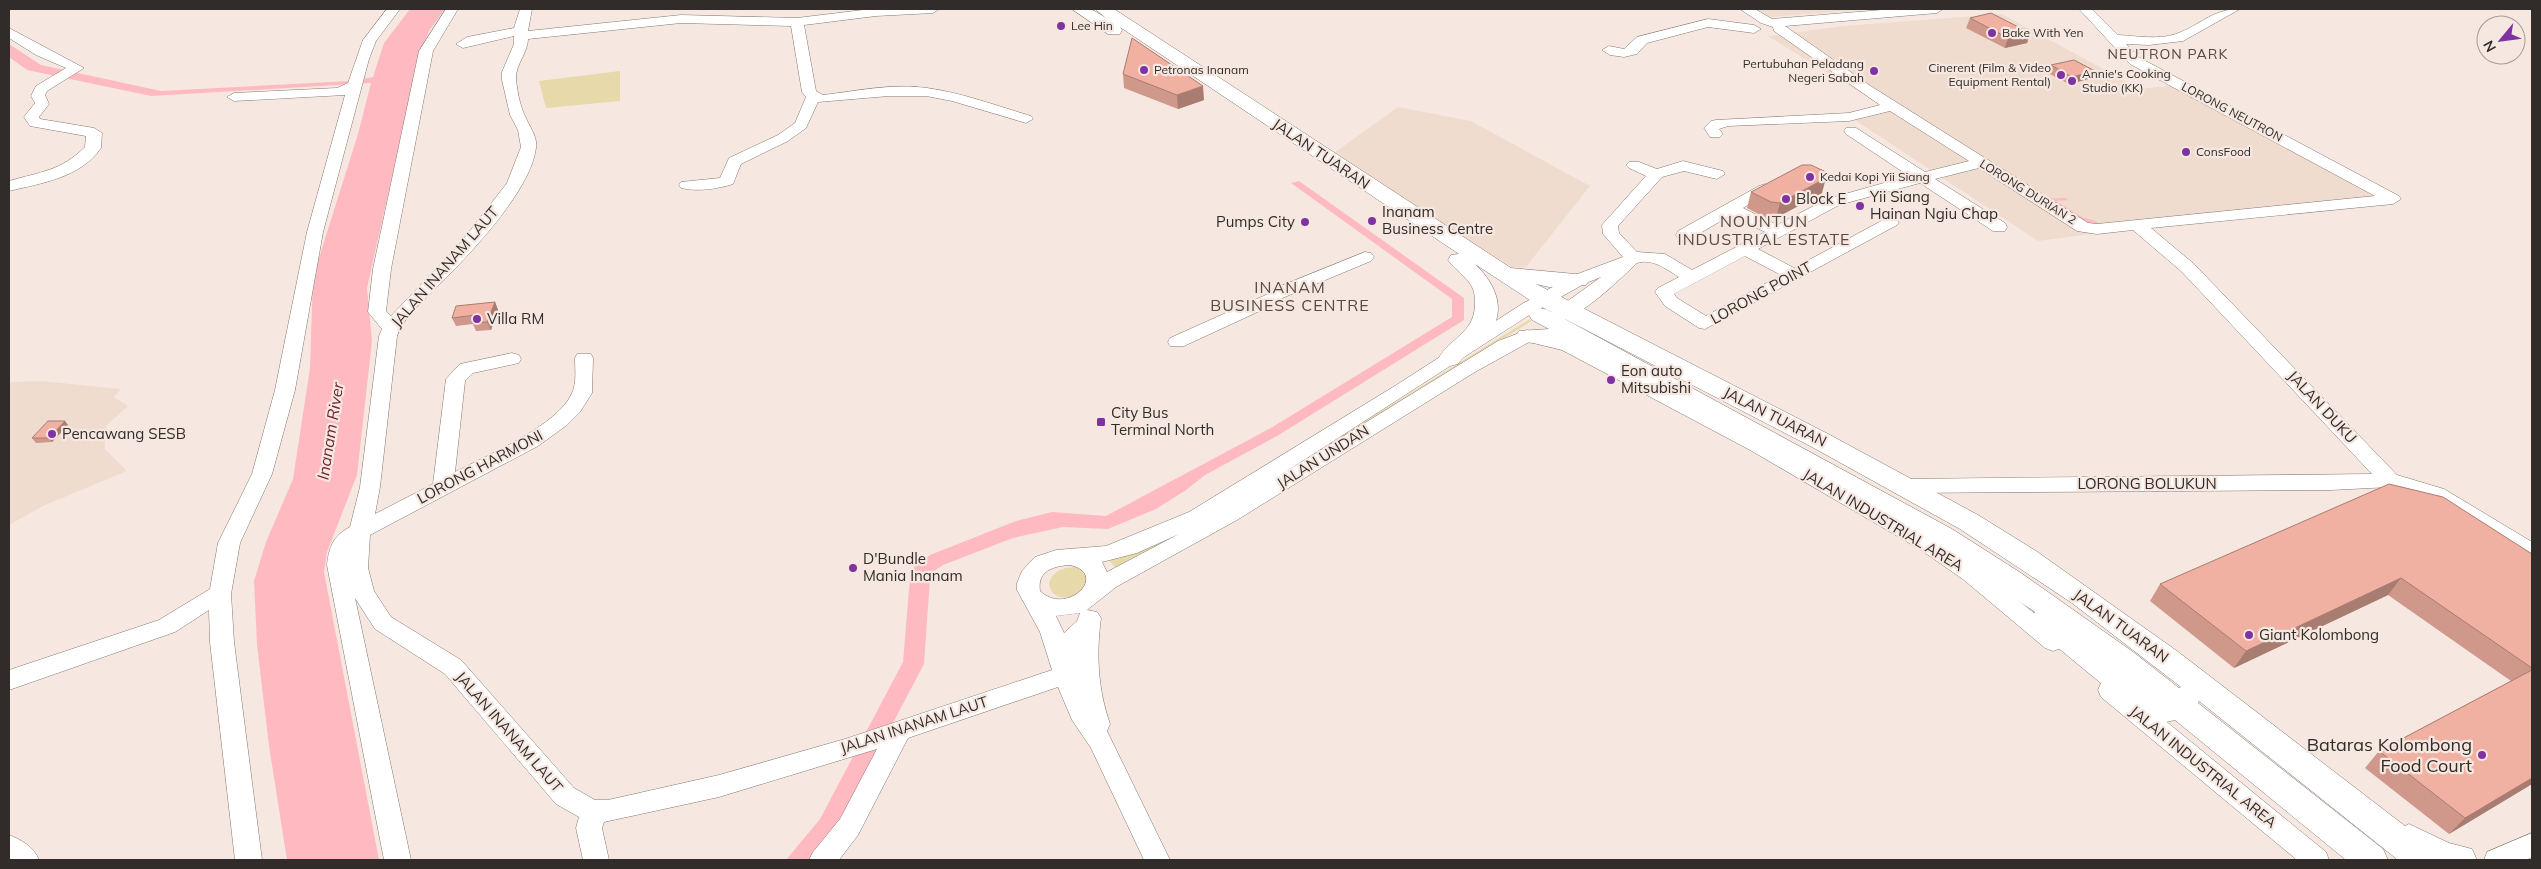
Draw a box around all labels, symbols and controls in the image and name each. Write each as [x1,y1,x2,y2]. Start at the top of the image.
north arrow [2476,15,2526,65]
place label: Lee Hin [1071,18,1113,33]
marker: Lee Hin [1055,20,1067,32]
place label: Bake With Yen [2002,25,2084,40]
marker: Bake With Yen [1986,27,1998,39]
text: N [2479,37,2500,55]
district label: NEUTRON PARK [2108,45,2229,63]
place label: Pertubuhan Peladang Negeri Sabah [1743,56,1864,85]
place label: Cinerent (Film & Video Equipment Rental) [1928,60,2051,89]
place label: Petronas Inanam [1154,62,1249,77]
marker: Petronas Inanam [1138,64,1150,76]
marker: Pertubuhan Peladang Negeri Sabah [1868,65,1880,77]
place label: Annie's Cooking Studio (KK) [2082,66,2171,95]
marker: Cinerent (Film & Video Equipment Rental) [2055,69,2067,81]
marker: Annie's Cooking Studio (KK) [2066,75,2078,87]
street label: LORONG NEUTRON [2179,79,2285,145]
street label: JALAN TUARAN [1269,114,1374,193]
place label: ConsFood [2196,144,2251,159]
marker: ConsFood [2180,146,2192,158]
street label: LORONG DURIAN 2 [1977,156,2079,227]
place label: Kedai Kopi Yii Siang [1820,169,1930,184]
marker: Kedai Kopi Yii Siang [1804,171,1816,183]
place label: Yii Siang Hainan Ngiu Chap [1869,187,1998,223]
place label: Block E [1796,189,1846,208]
marker: Block E [1780,193,1792,205]
marker: Yii Siang Hainan Ngiu Chap [1854,200,1866,212]
street label: JALAN INANAM LAUT [387,202,502,331]
place label: Inanam Business Centre [1382,202,1493,238]
district label: NOUNTUN INDUSTRIAL ESTATE [1677,211,1851,249]
place label: Pumps City [1216,212,1295,231]
marker: Inanam Business Centre [1366,215,1378,227]
marker: Pumps City [1299,216,1311,228]
street label: LORONG POINT [1707,257,1815,328]
district label: INANAM BUSINESS CENTRE [1210,277,1370,315]
place label: Villa RM [487,309,544,328]
marker: Villa RM [471,313,483,325]
place label: Eon auto Mitsubishi [1621,361,1691,397]
street label: JALAN DUKU [2284,366,2361,447]
marker: Eon auto Mitsubishi [1605,374,1617,386]
water label: Inanam River [312,380,348,481]
street label: JALAN TUARAN [1720,382,1830,451]
place label: City Bus Terminal North [1111,403,1214,439]
marker: City Bus Terminal North [1095,416,1107,428]
street label: JALAN UNDAN [1273,421,1372,493]
place label: Pencawang SESB [62,424,186,443]
street label: LORONG HARMONI [414,425,546,508]
marker: Pencawang SESB [46,428,58,440]
street label: JALAN INDUSTRIAL AREA [1800,464,1967,575]
street label: LORONG BOLUKUN [2077,474,2217,493]
place label: D'Bundle Mania Inanam [863,549,963,585]
marker: D'Bundle Mania Inanam [847,562,859,574]
street label: JALAN TUARAN [2070,585,2173,667]
place label: Giant Kolombong [2259,625,2379,644]
marker: Giant Kolombong [2243,629,2255,641]
street label: JALAN INANAM LAUT [452,667,567,796]
street label: JALAN INANAM LAUT [838,692,990,757]
street label: JALAN INDUSTRIAL AREA [2126,701,2281,832]
place label: Bataras Kolombong Food Court [2307,733,2472,777]
marker: Bataras Kolombong Food Court [2476,749,2488,761]

